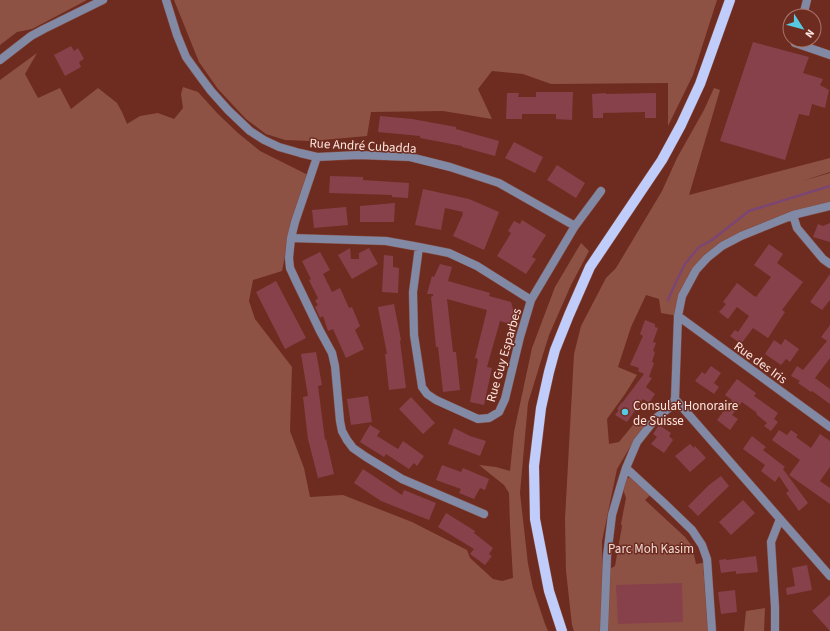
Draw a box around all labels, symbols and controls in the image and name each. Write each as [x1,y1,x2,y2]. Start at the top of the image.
north arrow [782,8,822,48]
text: N [801,26,818,41]
street label: Rue André Cubadda [309,134,417,158]
street label: Rue Guy Esparbes [482,306,526,404]
street label: Rue des Iris [730,337,791,389]
place label: Consulat Honoraire de Suisse [633,397,738,430]
marker: Consulat Honoraire de Suisse [620,407,630,417]
park label: Parc Moh Kasim [608,540,694,558]

